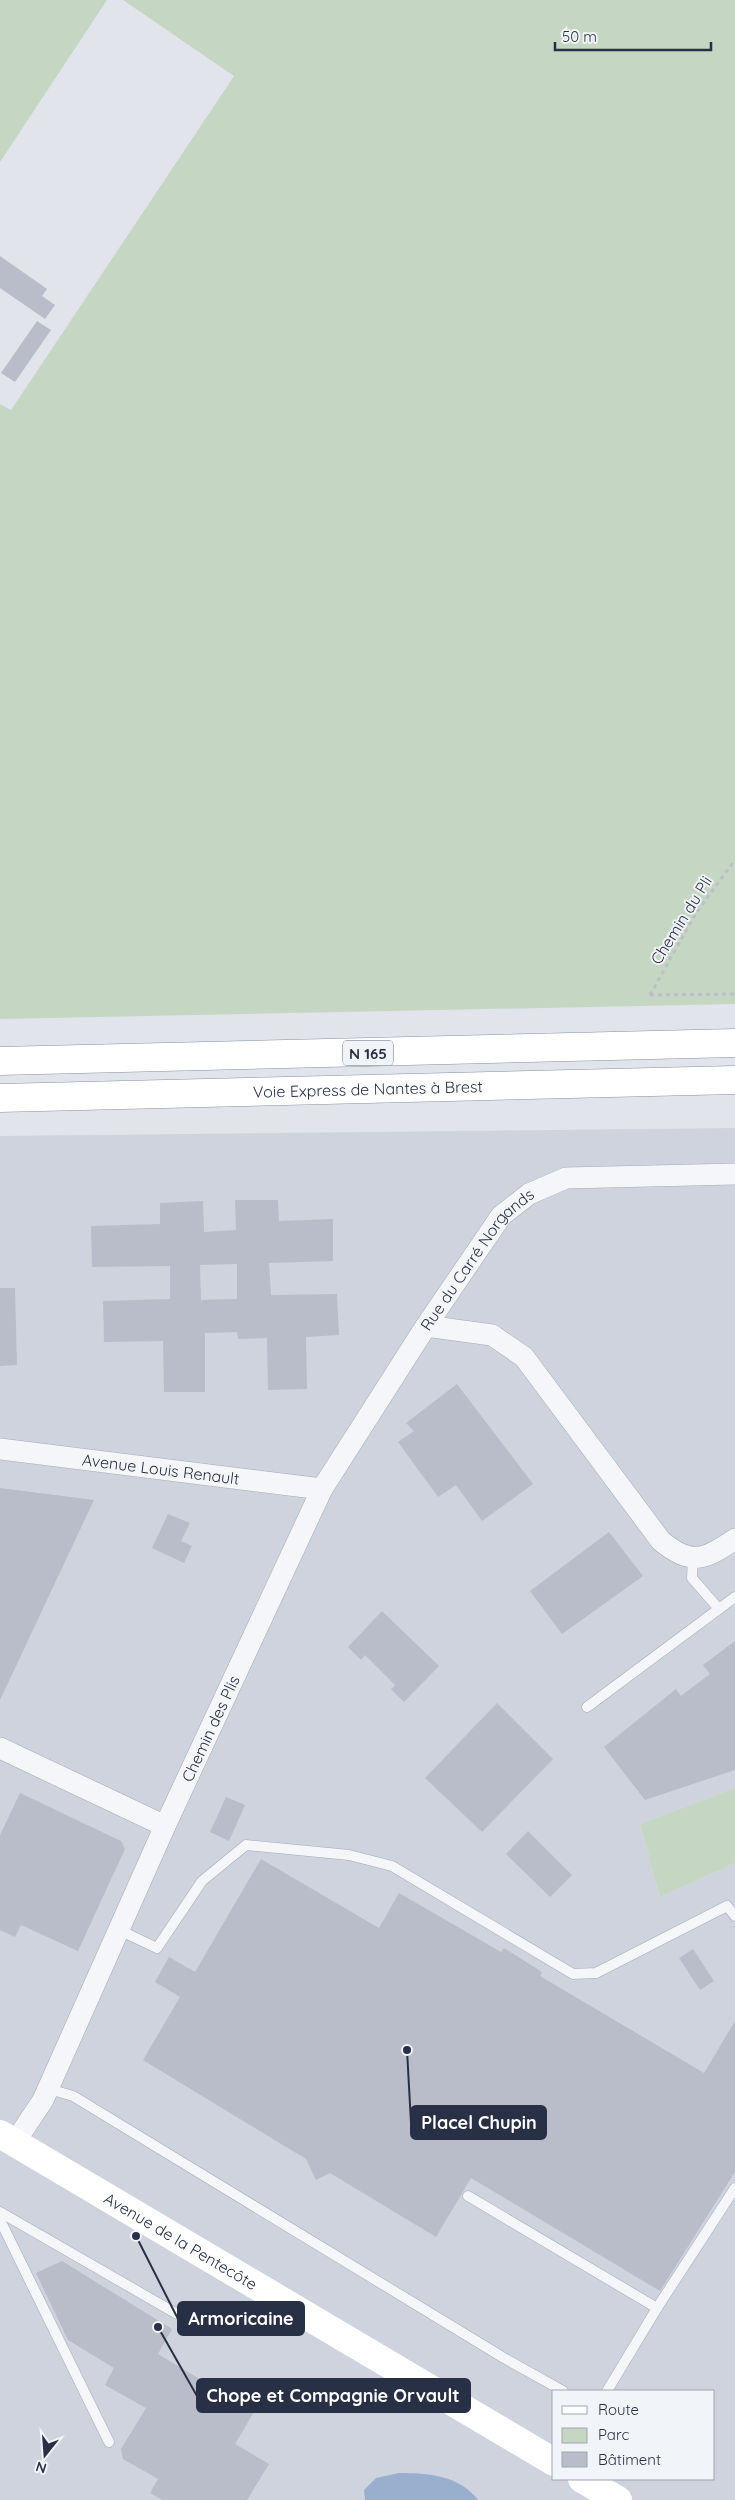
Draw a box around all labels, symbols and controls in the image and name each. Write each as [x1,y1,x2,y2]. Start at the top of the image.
scale bar [555,20,711,52]
text: 50 m [562,27,597,46]
street label: Chemin du Pli [646,872,716,968]
road number: N 165 [343,1040,393,1066]
street label: Voie Express de Nantes à Brest [253,1076,483,1102]
street label: Rue du Carré Norgands [416,1184,538,1334]
street label: Avenue Louis Renault [81,1449,241,1489]
street label: Chemin des Plis [177,1672,244,1785]
callout: Placel Chupin [411,2106,546,2139]
text: Placel Chupin [421,2111,537,2134]
street label: Avenue de la Pentecôte [101,2188,261,2294]
callout: Armoricaine [178,2302,304,2335]
text: Armoricaine [188,2307,294,2330]
callout: Chope et Compagnie Orvault [197,2379,470,2412]
text: Chope et Compagnie Orvault [206,2384,460,2407]
legend [552,2390,715,2480]
text: Route [598,2400,639,2419]
text: Parc [598,2425,629,2444]
north arrow [20,2430,70,2480]
text: Bâtiment [598,2450,661,2469]
text: N [34,2457,49,2478]

